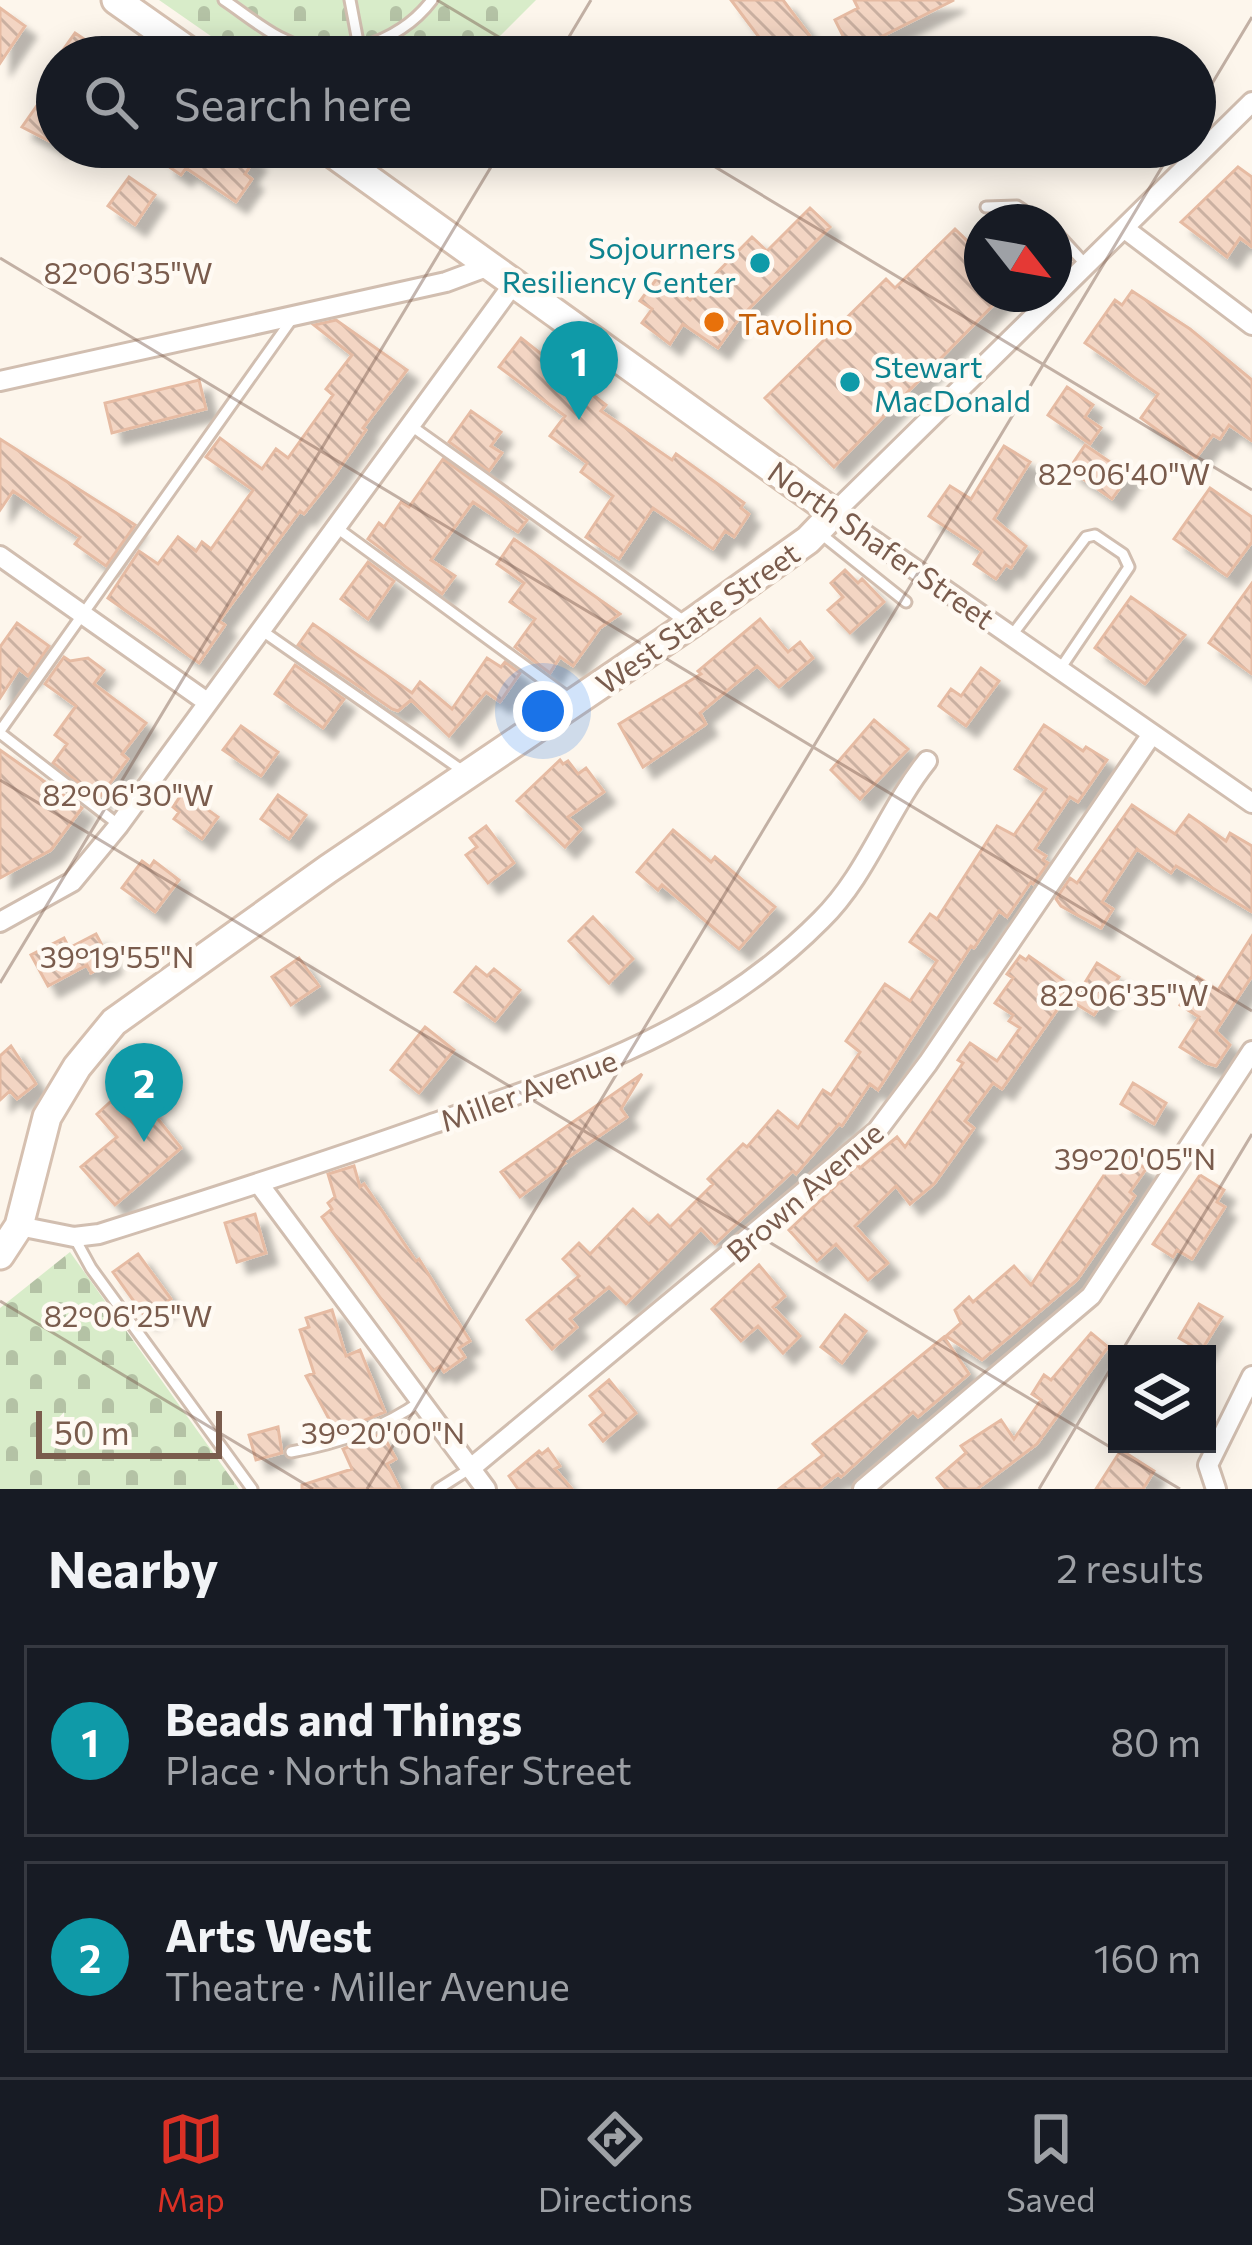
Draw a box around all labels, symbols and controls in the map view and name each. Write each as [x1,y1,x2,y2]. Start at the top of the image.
search box [36,36,1216,168]
icon: search [78,69,144,135]
text: Search here [174,75,412,130]
north arrow [964,204,1072,312]
place label: Sojourners Resiliency Center [502,228,736,299]
marker: Sojourners Resiliency Center [747,250,773,276]
text: 82°06'35"W [43,253,213,290]
place label: Tavolino [738,304,853,341]
marker: Tavolino [701,309,727,335]
pin: 1 [540,321,618,420]
place label: Stewart MacDonald [874,347,1031,418]
marker: Stewart MacDonald [837,369,863,395]
street label: North Shafer Street [762,452,1002,636]
text: 82°06'40"W [1038,454,1210,491]
street label: West State Street [588,533,806,701]
your location [513,681,573,741]
text: 82°06'30"W [42,775,214,812]
text: 39°19'55"N [40,937,194,974]
text: 82°06'35"W [1039,975,1209,1012]
street label: Miller Avenue [435,1040,621,1138]
pin: 2 [105,1043,183,1142]
street label: Brown Avenue [718,1113,890,1269]
text: 39°20'05"N [1054,1139,1216,1176]
text: 82°06'25"W [44,1296,212,1333]
map controls [1108,1345,1216,1453]
button: layers [1108,1345,1216,1453]
scale bar [36,1405,222,1458]
text: 50 m [54,1411,130,1452]
text: 39°20'00"N [301,1413,465,1450]
text: Nearby [48,1536,218,1599]
text: 2 results [1056,1543,1204,1591]
text: Beads and Things [165,1690,522,1745]
text: 1 [81,1717,99,1765]
text: 80 m [1110,1717,1201,1765]
text: Place · North Shafer Street [165,1745,632,1793]
text: Arts West [165,1906,372,1961]
text: 2 [79,1933,101,1981]
text: 160 m [1094,1933,1201,1981]
text: Theatre · Miller Avenue [165,1961,570,2009]
tab: Map [157,2106,225,2219]
tab: Directions [538,2106,693,2219]
tab: Saved [1006,2106,1095,2219]

